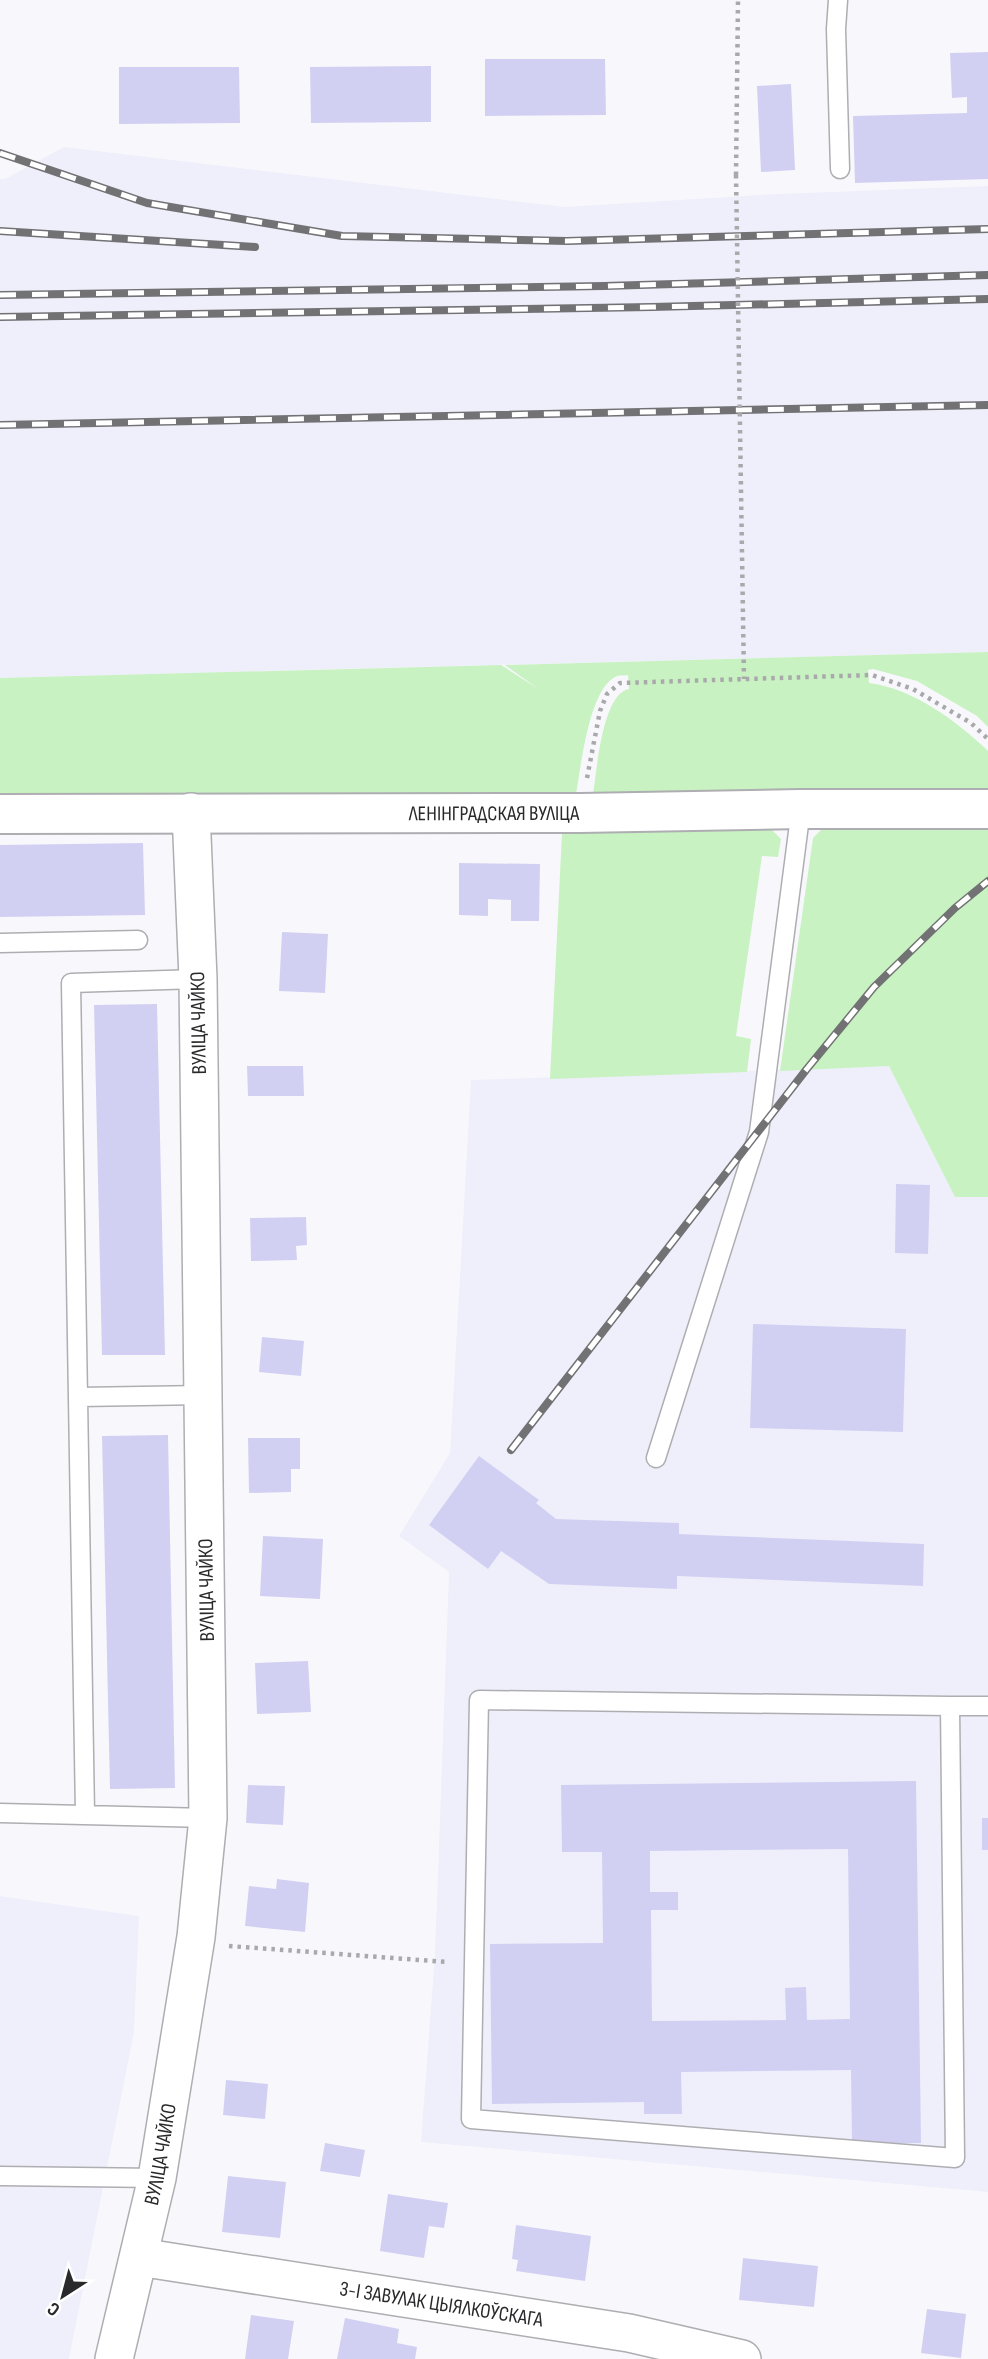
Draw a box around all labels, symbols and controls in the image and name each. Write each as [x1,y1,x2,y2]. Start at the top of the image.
street label: ЛЕНІНГРАДСКАЯ ВУЛІЦА [408,801,580,826]
street label: ВУЛІЦА ЧАЙКО [185,971,212,1075]
street label: ВУЛІЦА ЧАЙКО [193,1538,220,1642]
street label: ВУЛІЦА ЧАЙКО [139,2102,182,2208]
north arrow [28,2261,98,2331]
street label: 3-І ЗАВУЛАК ЦЫЯЛКОЎСКАГА [338,2276,546,2333]
text: С [43,2296,65,2321]

